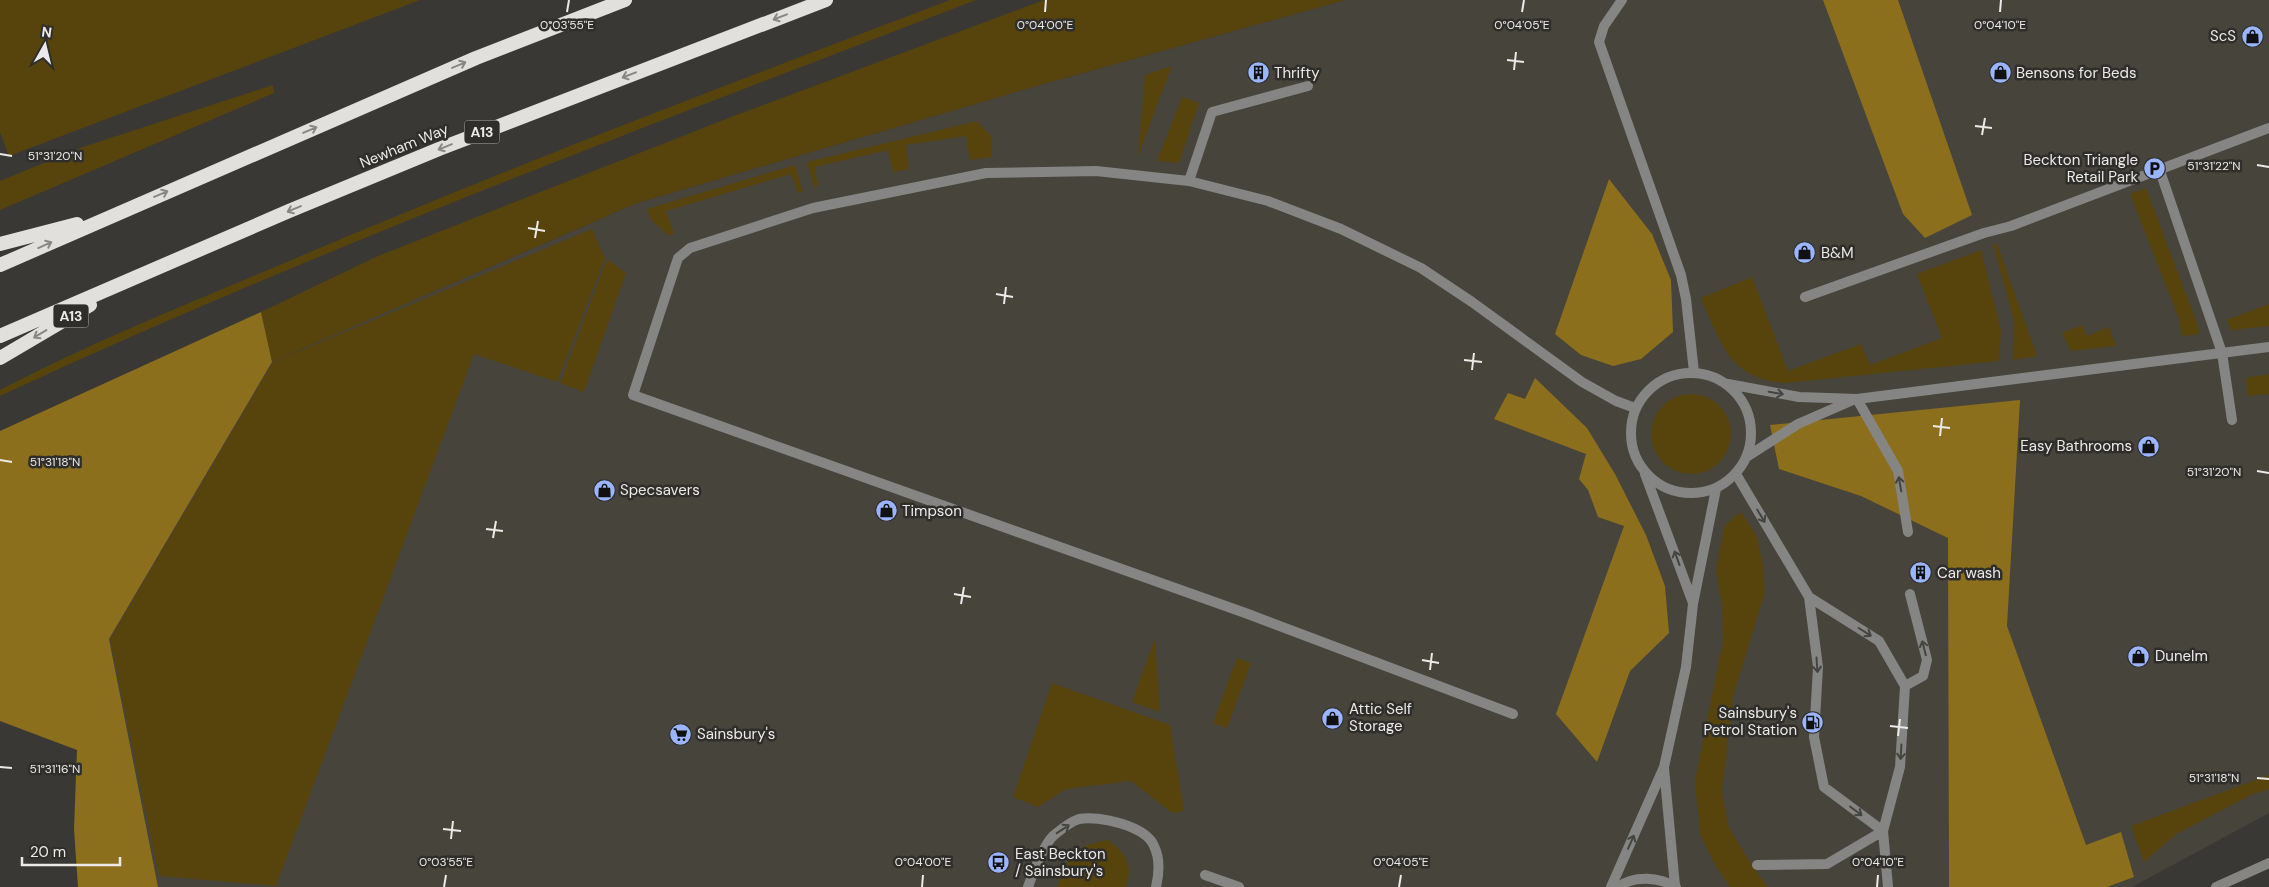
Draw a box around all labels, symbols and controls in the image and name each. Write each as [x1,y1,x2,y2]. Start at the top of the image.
one-way arrow [773,13,789,22]
text: 0°03'55"E [540,17,594,33]
text: 0°04'00"E [1017,17,1073,33]
text: 0°04'05"E [1494,17,1550,33]
text: 0°04'10"E [1974,17,2026,33]
north arrow [20,20,70,70]
text: N [40,23,53,42]
shop icon: ScS [2240,24,2264,48]
place label: ScS [2210,26,2236,46]
one-way arrow [451,60,466,70]
building icon: Thrifty [1246,61,1270,85]
shop icon: Bensons for Beds [1988,61,2012,85]
place label: Thrifty [1274,63,1320,83]
place label: Bensons for Beds [2016,63,2136,83]
one-way arrow [621,71,637,80]
street label: Newham Way [357,119,452,173]
road number: A13 [464,120,500,144]
one-way arrow [302,124,317,134]
one-way arrow [437,143,453,152]
text: 51°31'20"N [28,148,82,164]
place label: Beckton Triangle Retail Park [2023,150,2138,187]
parking icon: Beckton Triangle Retail Park [2142,157,2166,181]
text: 51°31'22"N [2187,158,2241,174]
one-way arrow [153,189,168,199]
one-way arrow [287,205,302,214]
one-way arrow [37,240,52,250]
shop icon: B&M [1793,241,1817,265]
place label: B&M [1821,243,1854,263]
road number: A13 [54,304,88,328]
one-way arrow [34,330,48,340]
one-way arrow [1767,388,1783,398]
shop icon: Easy Bathrooms [2136,434,2160,458]
place label: Easy Bathrooms [2020,436,2132,456]
text: 51°31'18"N [30,454,80,470]
text: 51°31'20"N [2187,464,2241,480]
one-way arrow [1895,477,1905,493]
shop icon: Specsavers [592,478,616,502]
place label: Specsavers [620,480,700,500]
shop icon: Timpson [874,499,898,523]
place label: Timpson [902,501,962,521]
one-way arrow [1756,509,1766,523]
one-way arrow [1672,551,1681,566]
building icon: Car wash [1909,561,1933,585]
place label: Car wash [1937,563,2001,583]
one-way arrow [1857,628,1871,638]
one-way arrow [1919,641,1928,657]
shop icon: Dunelm [2127,644,2151,668]
place label: Dunelm [2155,646,2208,666]
one-way arrow [1813,657,1822,673]
place label: Attic Self Storage [1349,699,1412,736]
place label: Sainsbury's Petrol Station [1704,703,1797,740]
shop icon: Attic Self Storage [1321,706,1345,730]
fuel station icon: Sainsbury's Petrol Station [1801,710,1825,734]
supermarket icon: Sainsbury's [669,722,693,746]
place label: Sainsbury's [697,724,775,744]
one-way arrow [1897,743,1906,759]
text: 51°31'16"N [30,761,80,777]
text: 51°31'18"N [2189,770,2239,786]
one-way arrow [1849,805,1862,816]
one-way arrow [1056,824,1070,835]
scale bar [22,834,120,866]
one-way arrow [1626,835,1636,850]
text: 20 m [30,842,66,862]
place label: East Beckton / Sainsbury's [1015,844,1106,881]
bus stop icon: East Beckton / Sainsbury's [987,851,1011,875]
text: 0°03'55"E [419,854,473,870]
text: 0°04'00"E [895,854,951,870]
text: 0°04'05"E [1373,854,1429,870]
text: 0°04'10"E [1852,854,1904,870]

